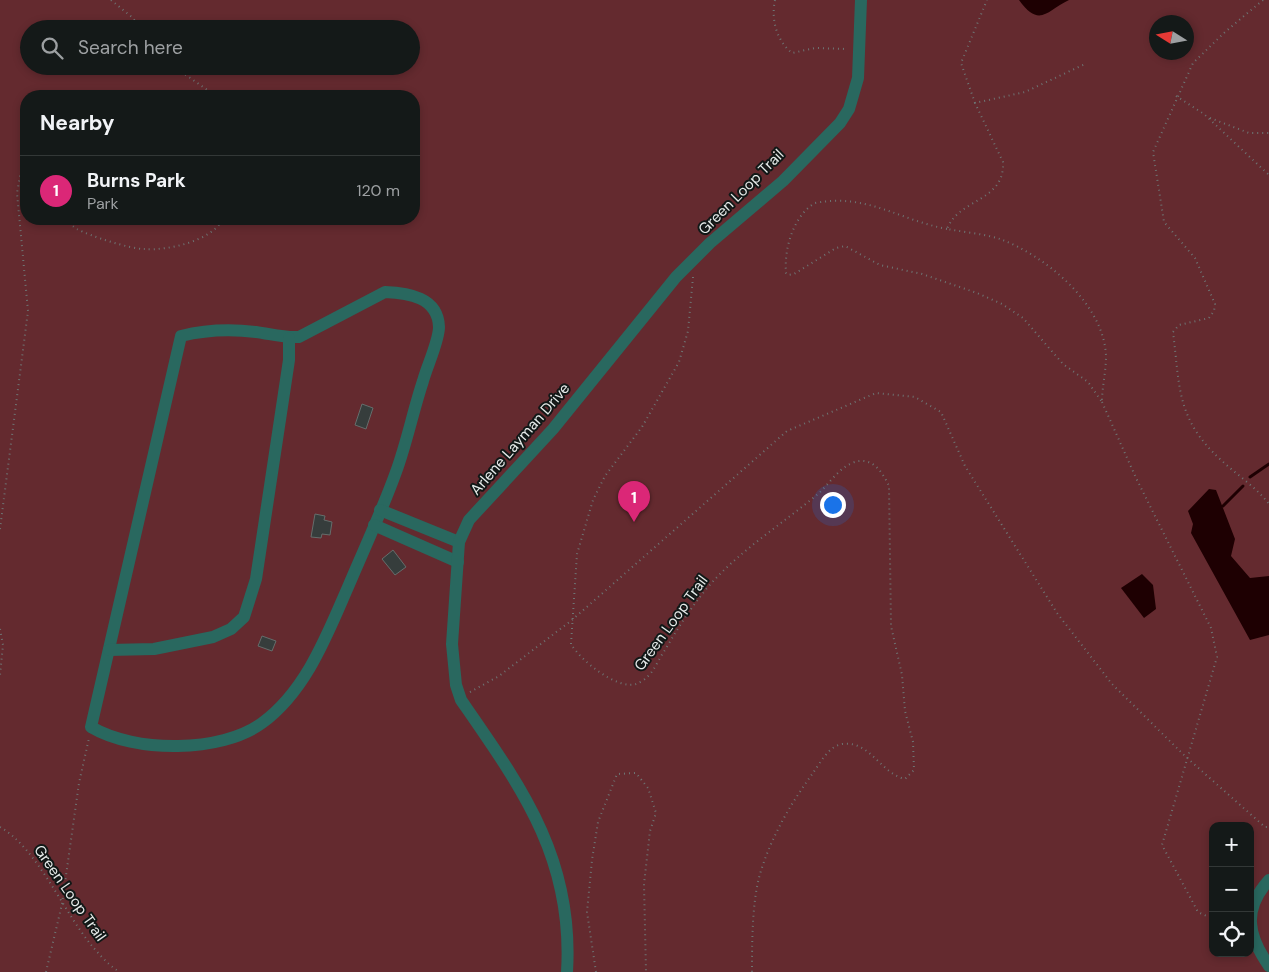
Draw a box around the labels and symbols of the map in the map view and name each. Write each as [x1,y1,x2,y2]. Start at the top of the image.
north arrow [1149,15,1194,60]
street label: Green Loop Trail [694,145,788,239]
street label: Arlene Layman Drive [466,379,574,499]
pin: 1 [618,481,650,522]
your location [820,492,846,518]
street label: Green Loop Trail [630,571,712,675]
street label: Green Loop Trail [29,841,111,945]

